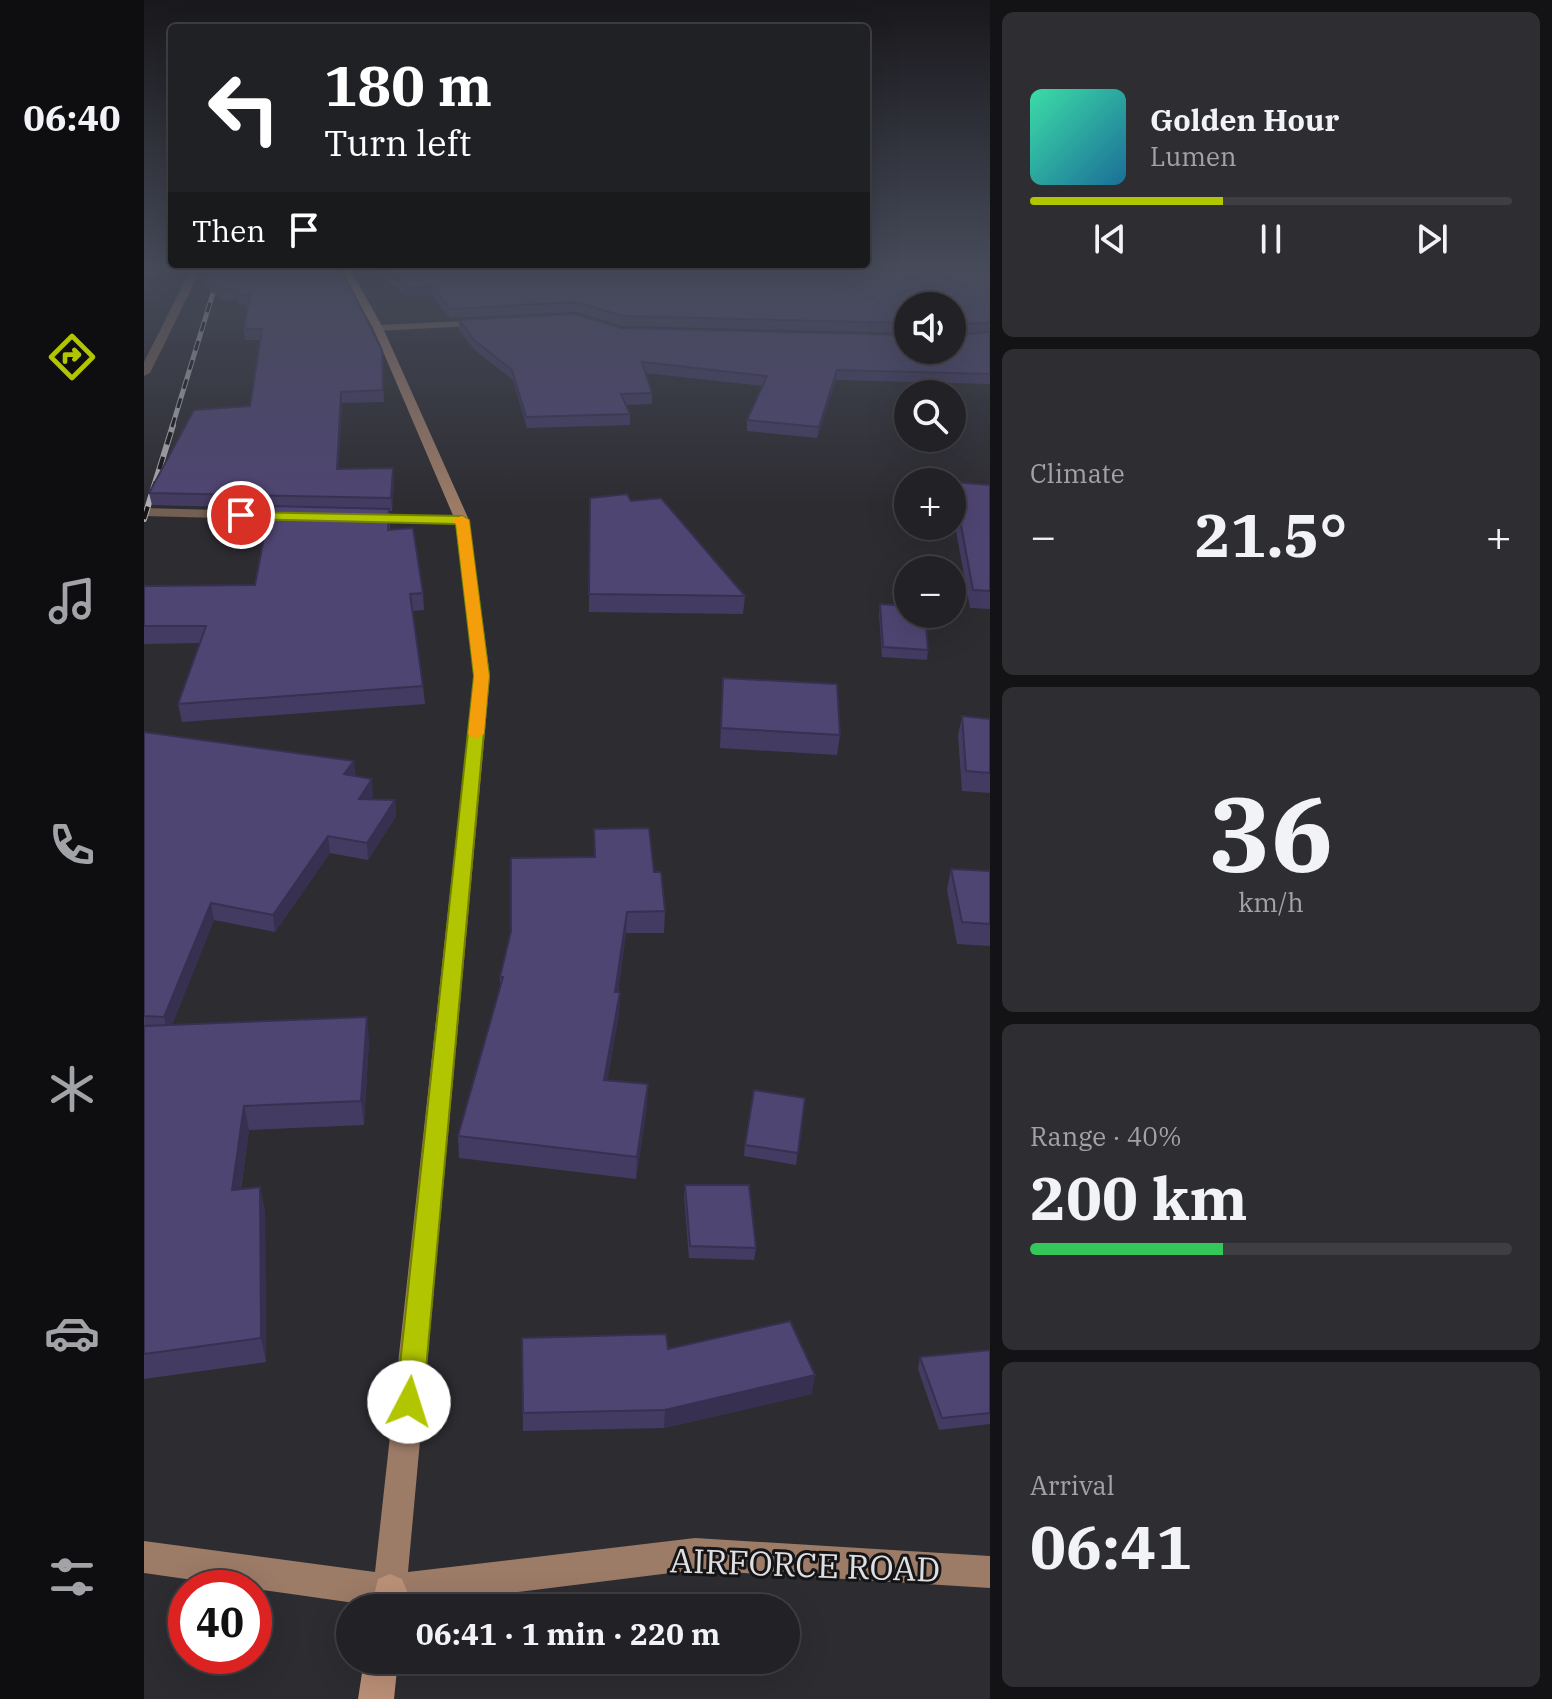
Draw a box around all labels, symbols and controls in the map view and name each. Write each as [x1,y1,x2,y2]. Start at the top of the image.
text: 180 m [324,49,492,121]
icon: left [192,56,296,160]
text: 06:40 [23,94,121,141]
text: Golden Hour [1150,100,1339,139]
text: Turn left [324,119,471,166]
text: Lumen [1150,139,1237,173]
icon: arrive [282,208,326,252]
text: Then [192,211,266,250]
icon: previous [1088,217,1132,261]
icon: pause [1249,217,1293,261]
icon: next [1410,217,1454,261]
map controls [894,292,966,628]
button: sound [894,292,966,364]
icon: directions [44,329,100,385]
button: search [894,380,966,452]
text: Climate [1030,456,1125,490]
button: + [894,468,966,540]
pin [207,481,275,549]
icon: arrive [219,493,263,537]
text: 21.5° [1194,495,1348,574]
text: − [1030,507,1056,564]
text: + [1486,507,1512,564]
button: − [894,556,966,628]
icon: music [44,573,100,629]
text: 36 [1209,765,1333,901]
icon: phone [44,817,100,873]
text: km/h [1238,885,1304,919]
icon: climate [44,1061,100,1117]
text: Range · 40% [1030,1119,1182,1153]
text: 200 km [1030,1158,1248,1237]
icon: car [44,1305,100,1361]
position arrow [367,1360,451,1444]
text: Arrival [1030,1468,1115,1502]
text: 06:41 [1030,1507,1192,1586]
street label: AIRFORCE ROAD [669,1537,941,1591]
icon: filters [44,1549,100,1605]
speed limit sign: 40 [168,1570,272,1674]
text: 06:41 · 1 min · 220 m [416,1614,720,1653]

